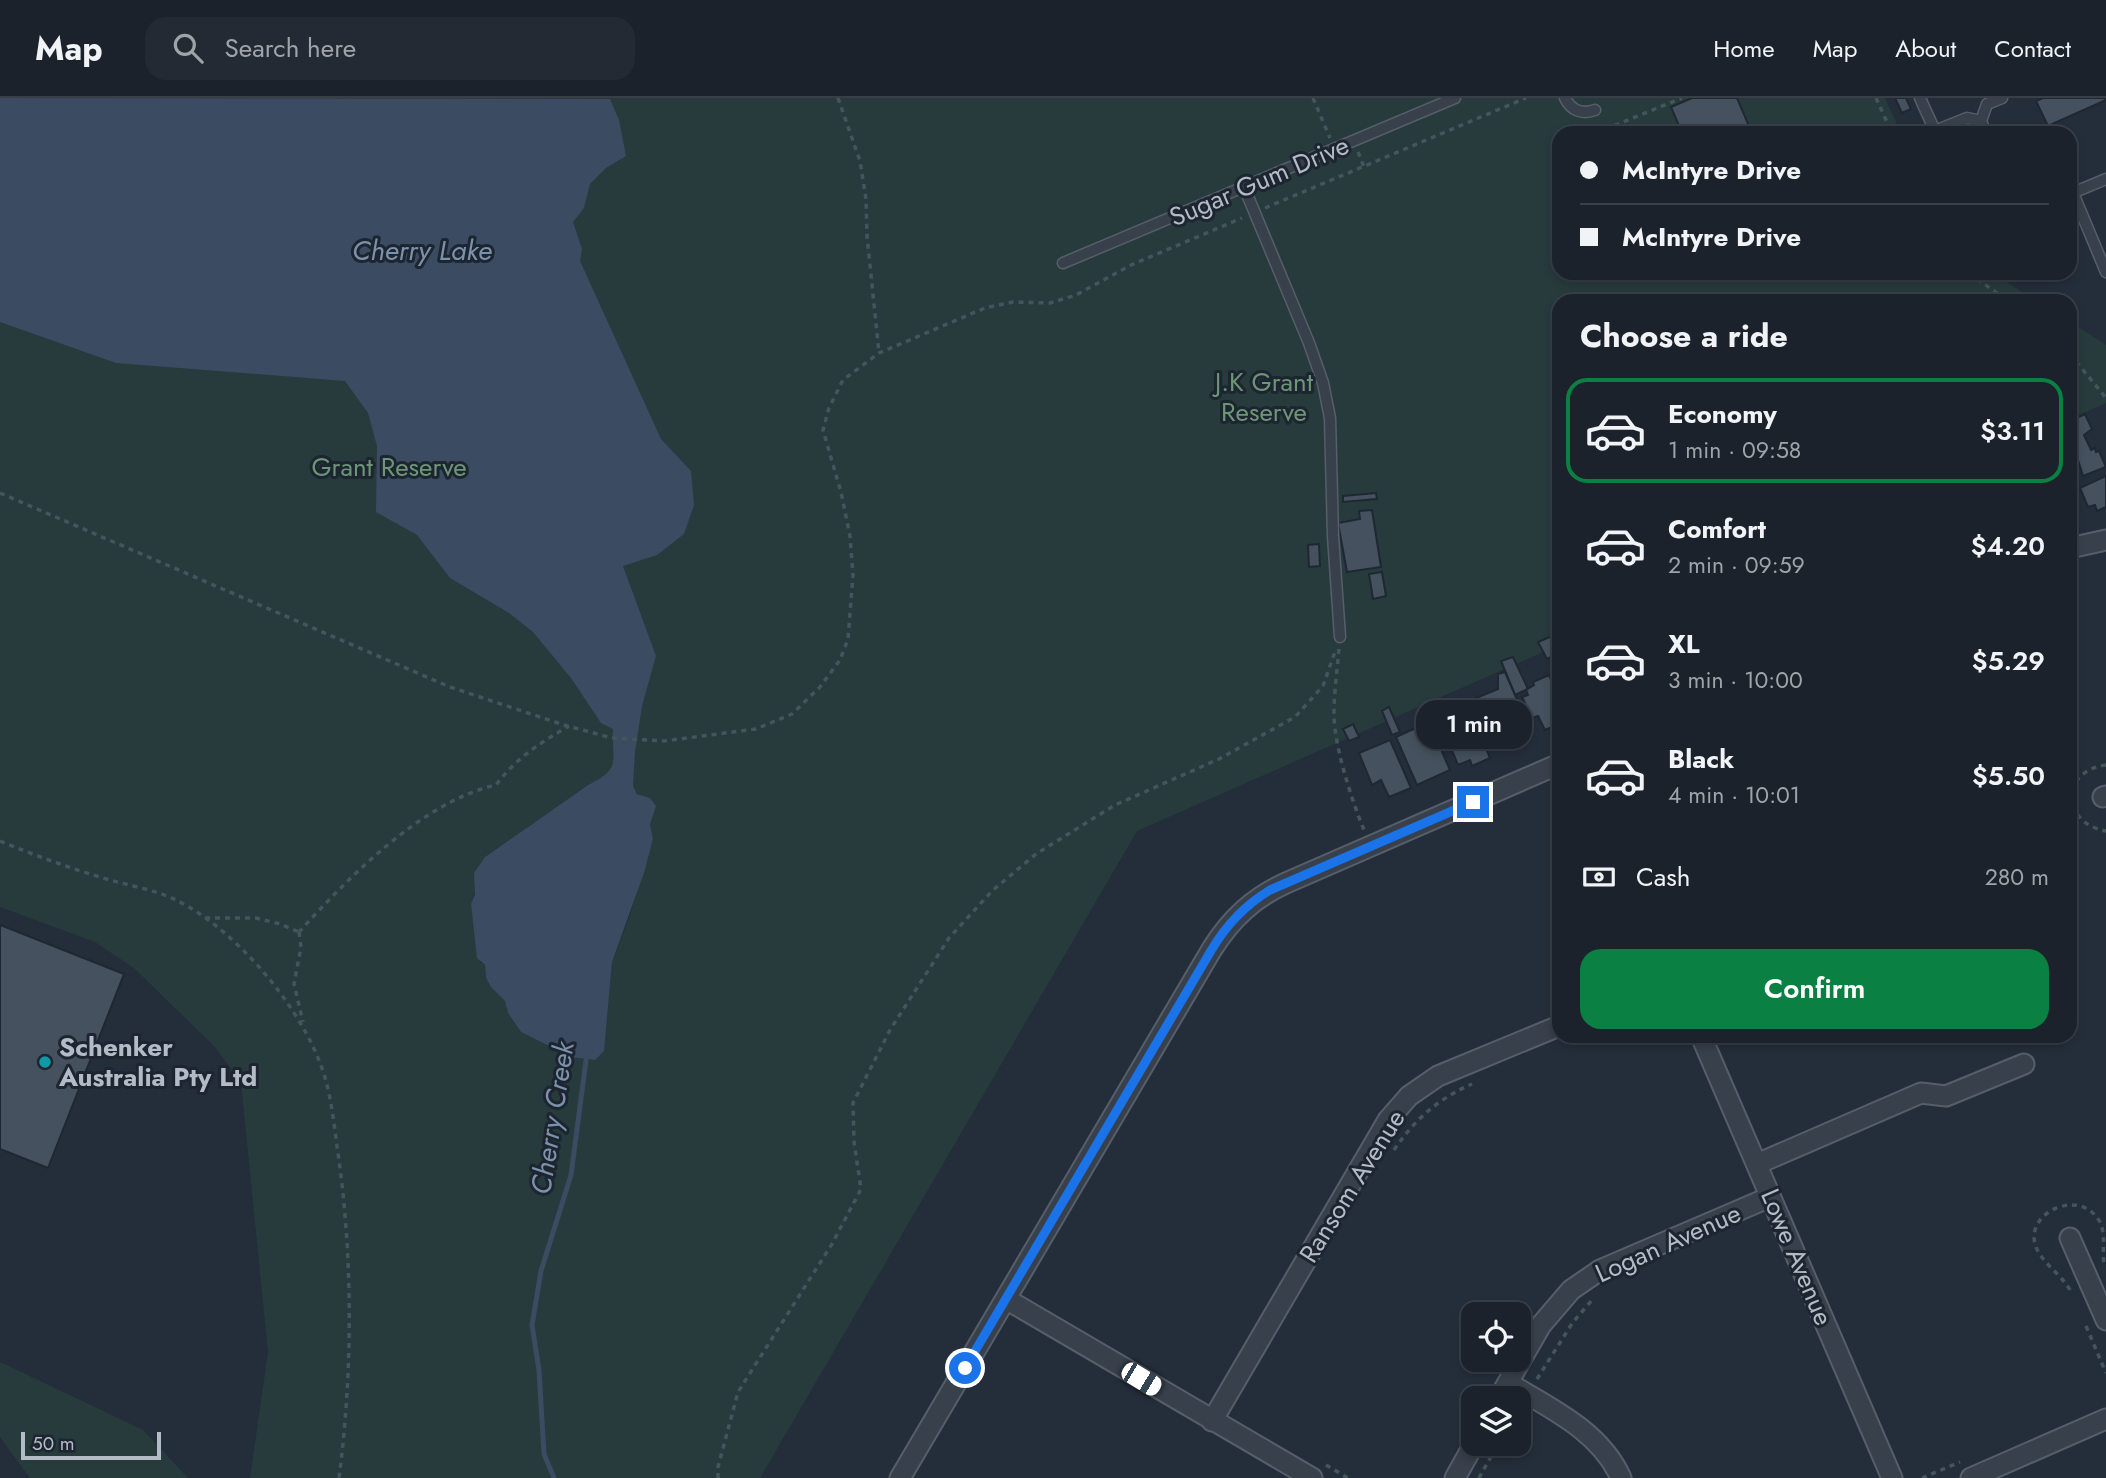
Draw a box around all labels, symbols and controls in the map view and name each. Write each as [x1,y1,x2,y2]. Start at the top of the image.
search box [145,17,635,80]
text: Map [35,25,103,72]
icon: search [169,29,207,67]
text: Search here [225,29,356,67]
text: Home [1713,31,1775,66]
text: Map [1813,31,1857,66]
text: About [1895,31,1956,66]
text: Contact [1994,31,2071,66]
street label: Sugar Gum Drive [1163,126,1355,236]
text: McIntyre Drive [1622,151,1801,189]
text: McIntyre Drive [1622,218,1801,256]
water label: Cherry Lake [352,230,492,271]
text: Choose a ride [1580,313,1788,359]
park label: J.K Grant Reserve [1212,363,1314,431]
text: Economy [1668,395,1777,433]
icon: car [1584,399,1647,462]
text: $3.11 [1980,412,2045,450]
text: 1 min · 09:58 [1668,433,1801,467]
park label: Grant Reserve [311,448,467,486]
text: Comfort [1668,510,1766,548]
icon: car [1584,514,1647,577]
text: $4.20 [1971,527,2045,565]
text: 2 min · 09:59 [1668,548,1805,582]
text: XL [1668,625,1700,663]
icon: car [1584,629,1647,692]
text: $5.29 [1972,642,2045,680]
text: 3 min · 10:00 [1668,663,1803,697]
callout: 1 min [1415,700,1531,750]
text: 1 min [1446,707,1502,741]
text: Black [1668,740,1734,778]
icon: car [1584,744,1647,807]
text: $5.50 [1972,757,2045,795]
text: 4 min · 10:01 [1668,778,1800,812]
route end [1457,786,1489,818]
icon: cash [1580,858,1618,896]
text: Cash [1636,858,1690,896]
text: 280 m [1985,860,2049,894]
button: Confirm [1580,949,2049,1029]
place label: Schenker Australia Pty Ltd [58,1028,257,1096]
water label: Cherry Creek [520,1038,585,1197]
marker: Schenker Australia Pty Ltd [37,1054,53,1070]
street label: Ransom Avenue [1290,1102,1414,1270]
street label: Lowe Avenue [1751,1183,1843,1331]
street label: Logan Avenue [1589,1194,1747,1292]
map controls [1461,1302,1531,1456]
button: locate [1461,1302,1531,1372]
route start [949,1352,981,1384]
car [1118,1359,1165,1399]
button: layers [1461,1386,1531,1456]
scale bar [21,1429,161,1461]
text: 50 m [32,1430,75,1457]

